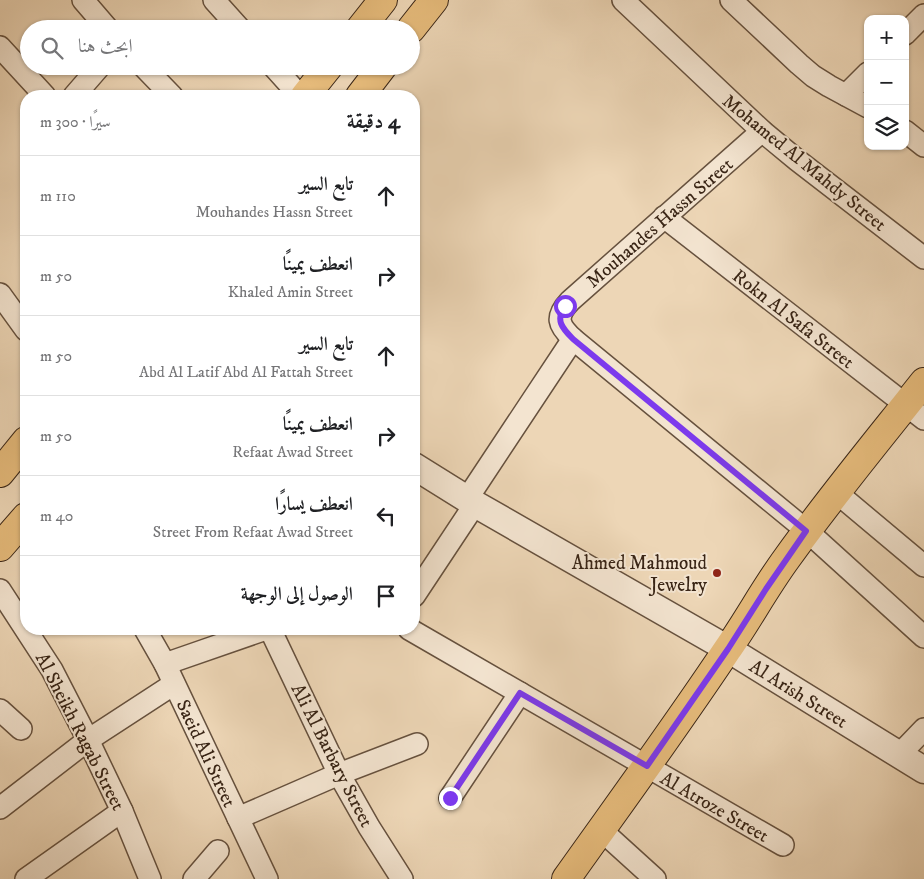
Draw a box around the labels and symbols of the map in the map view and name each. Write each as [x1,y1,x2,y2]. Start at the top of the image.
street label: Mohamed Al Mahdy Street [717,90,891,236]
street label: Mouhandes Hassn Street [582,153,738,293]
street label: Rokn Al Safa Street [728,265,859,374]
route start [554,295,577,318]
place label: Ahmed Mahmoud Jewelry [572,552,708,597]
marker: Ahmed Mahmoud Jewelry [711,567,723,579]
street label: Al Sheikh Ragab Street [30,649,129,814]
street label: Al Arish Street [745,655,851,734]
street label: Ali Al Barbary Street [286,680,378,831]
street label: Saeid Ali Street [171,696,241,811]
street label: Al Atroze Street [656,767,773,848]
route end [439,787,462,810]

